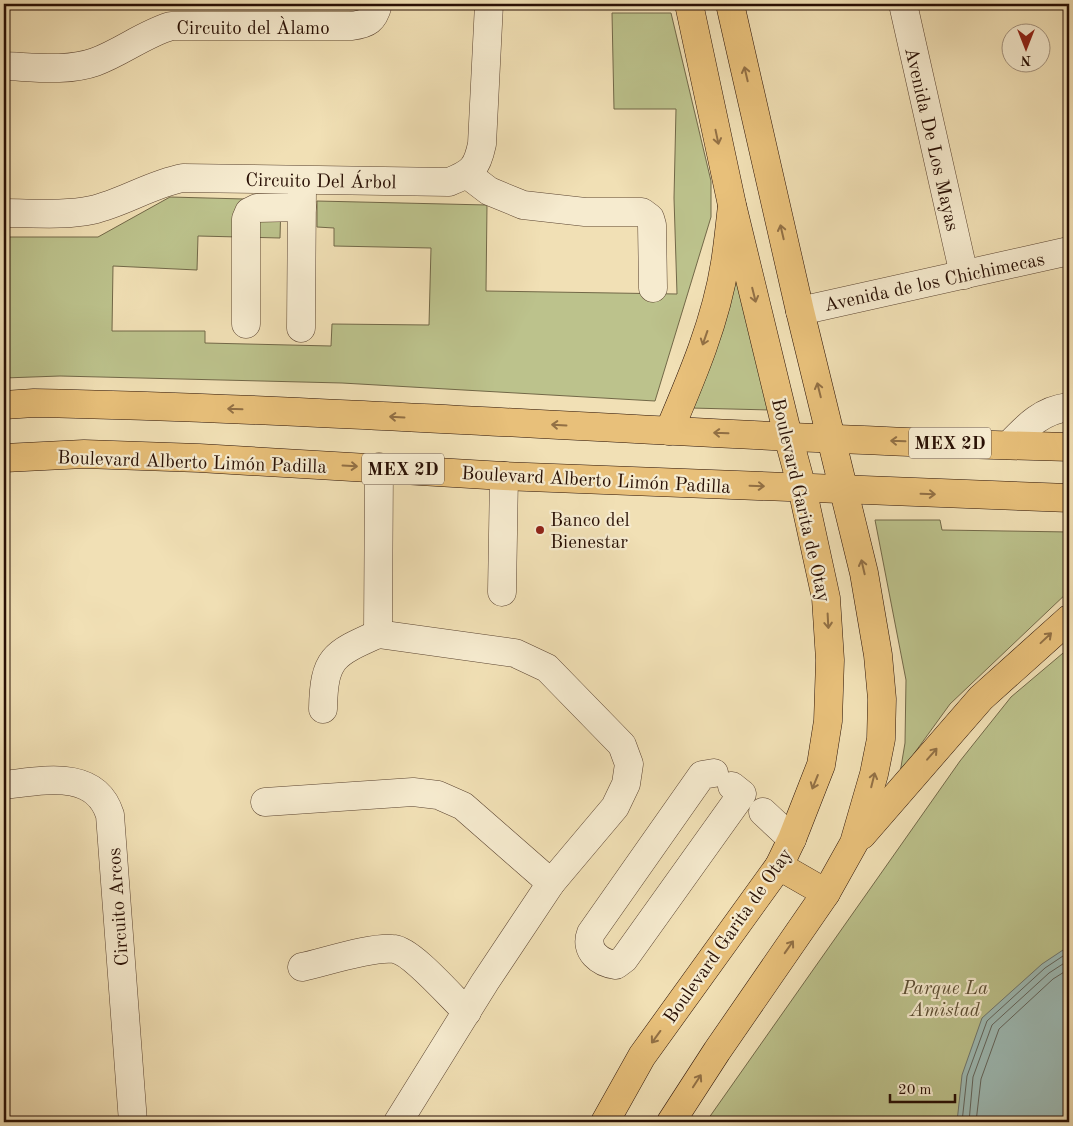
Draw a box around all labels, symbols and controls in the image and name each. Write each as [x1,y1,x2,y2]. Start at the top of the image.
street label: Circuito del Àlamo [176,16,330,39]
north arrow [1000,22,1050,72]
street label: Avenida De Los Mayas [900,46,961,233]
text: N [1020,53,1031,67]
one-way arrow [741,66,750,82]
one-way arrow [713,129,722,145]
street label: Circuito Del Árbol [245,168,397,193]
one-way arrow [777,225,786,241]
street label: Avenida de los Chichimecas [823,251,1047,316]
one-way arrow [750,287,759,303]
one-way arrow [700,330,709,346]
one-way arrow [814,383,823,399]
street label: Boulevard Garita de Otay [767,397,832,604]
one-way arrow [227,404,243,413]
one-way arrow [389,412,405,421]
one-way arrow [551,421,567,430]
one-way arrow [714,428,730,438]
road number: MEX 2D [909,428,991,458]
one-way arrow [890,436,906,445]
street label: Boulevard Alberto Limón Padilla [57,449,328,478]
road number: MEX 2D [362,454,444,484]
one-way arrow [341,461,357,470]
street label: Boulevard Alberto Limón Padilla [461,465,732,498]
one-way arrow [748,481,764,491]
one-way arrow [920,489,936,498]
place label: Banco del Bienestar [550,512,630,553]
marker: Banco del Bienestar [534,524,546,536]
one-way arrow [858,560,867,576]
one-way arrow [823,613,832,629]
one-way arrow [1039,632,1052,644]
one-way arrow [926,747,938,760]
one-way arrow [869,772,878,788]
one-way arrow [809,774,819,789]
street label: Boulevard Garita de Otay [661,845,797,1027]
street label: Circuito Arcos [106,847,133,967]
one-way arrow [784,940,794,954]
park label: Parque La Amistad [901,980,988,1021]
one-way arrow [650,1030,661,1044]
scale bar [890,1071,956,1103]
one-way arrow [693,1075,703,1089]
text: 20 m [898,1083,932,1098]

